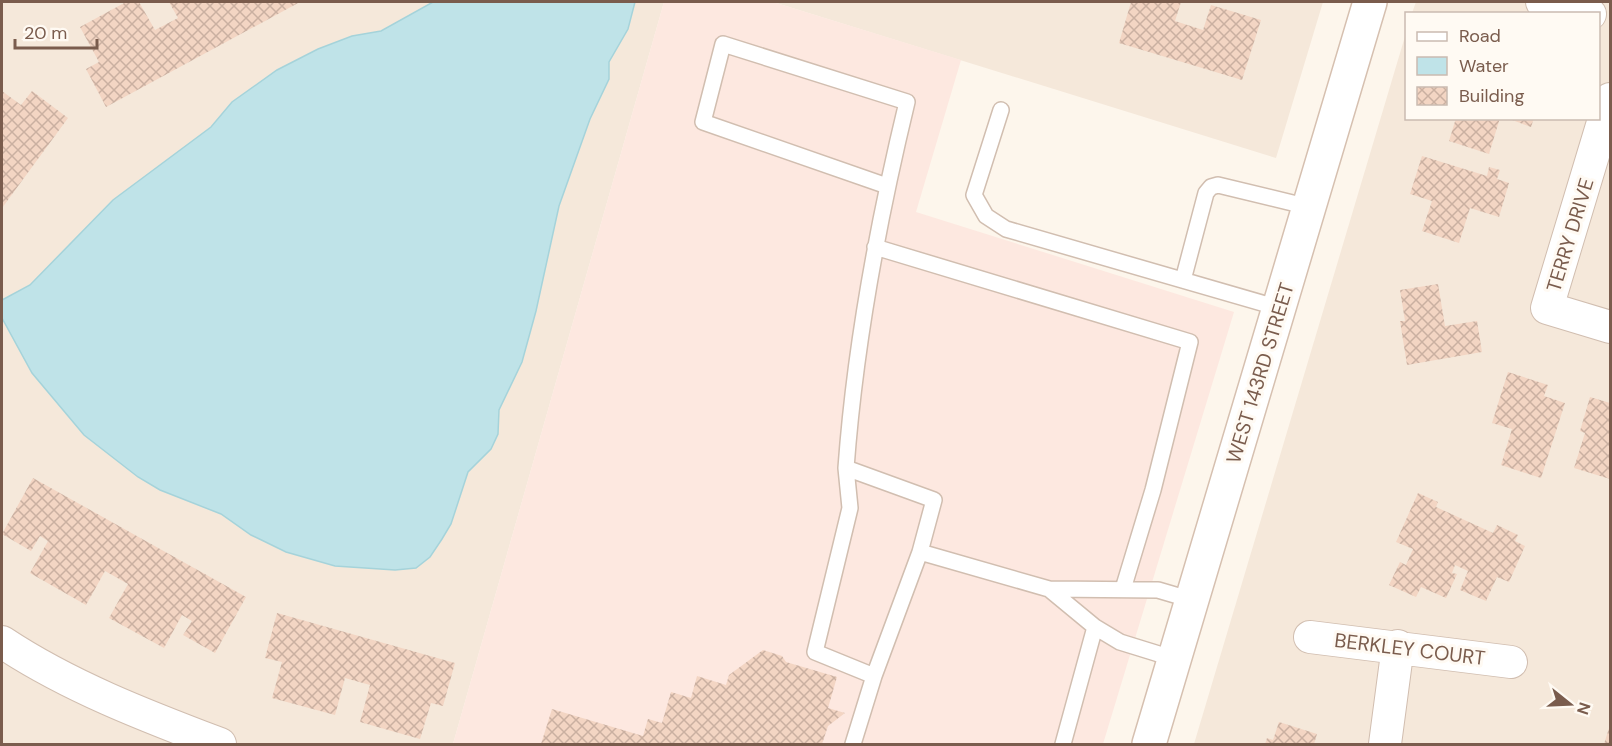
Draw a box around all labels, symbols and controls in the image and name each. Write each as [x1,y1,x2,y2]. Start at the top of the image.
scale bar [15,12,98,50]
legend [1405,12,1600,120]
text: 20 m [24,21,67,45]
text: Road [1459,24,1501,48]
text: Water [1459,54,1509,78]
text: Building [1459,84,1524,108]
street label: TERRY DRIVE [1540,175,1600,295]
street label: WEST 143RD STREET [1220,279,1300,467]
street label: BERKLEY COURT [1333,627,1487,671]
north arrow [1540,674,1600,734]
text: N [1572,700,1596,717]

